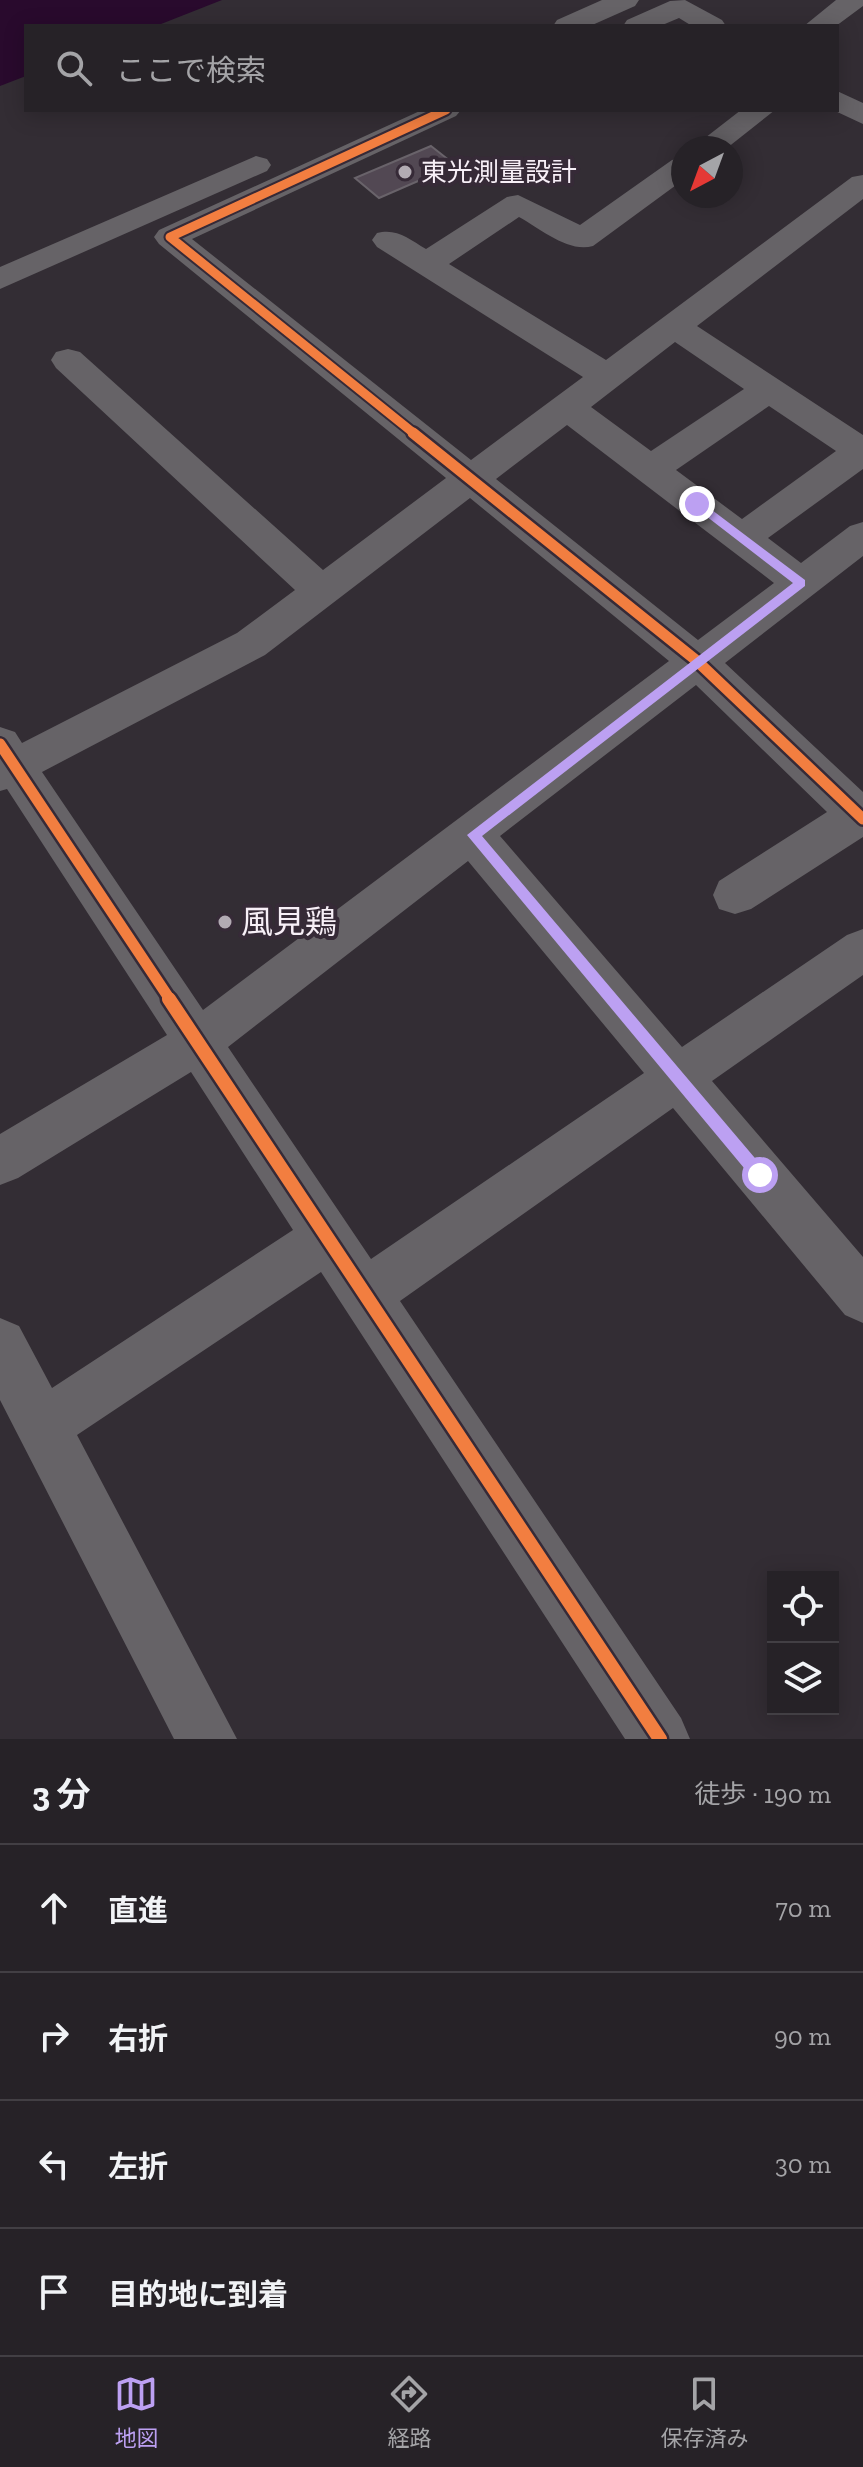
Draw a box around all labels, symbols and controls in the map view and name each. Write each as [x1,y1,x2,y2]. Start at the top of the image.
search box [24,24,839,112]
icon: search [52,46,96,90]
text: ここで検索 [116,53,266,89]
north arrow [671,136,743,208]
place label: 東光測量設計 [421,156,577,188]
marker: 東光測量設計 [396,163,414,181]
route end [679,486,715,522]
place label: 風見鶏 [241,903,337,941]
marker: 風見鶏 [216,913,234,931]
route start [742,1157,778,1193]
map controls [767,1571,839,1715]
button: locate [767,1571,839,1643]
button: layers [767,1643,839,1715]
text: 3 分 [32,1774,90,1815]
text: 徒歩 · 190 m [694,1778,831,1810]
icon: ahead [32,1886,76,1930]
text: 70 m [775,1892,831,1924]
text: 直進 [108,1893,168,1929]
icon: right [32,2014,76,2058]
text: 90 m [774,2020,831,2052]
text: 右折 [108,2021,168,2057]
icon: left [32,2142,76,2186]
text: 30 m [775,2148,831,2180]
text: 左折 [108,2149,168,2185]
icon: arrive [32,2270,76,2314]
text: 目的地に到着 [108,2277,288,2313]
tab: 地図 [114,2372,159,2452]
tab: 経路 [387,2372,432,2452]
tab: 保存済み [660,2372,749,2452]

